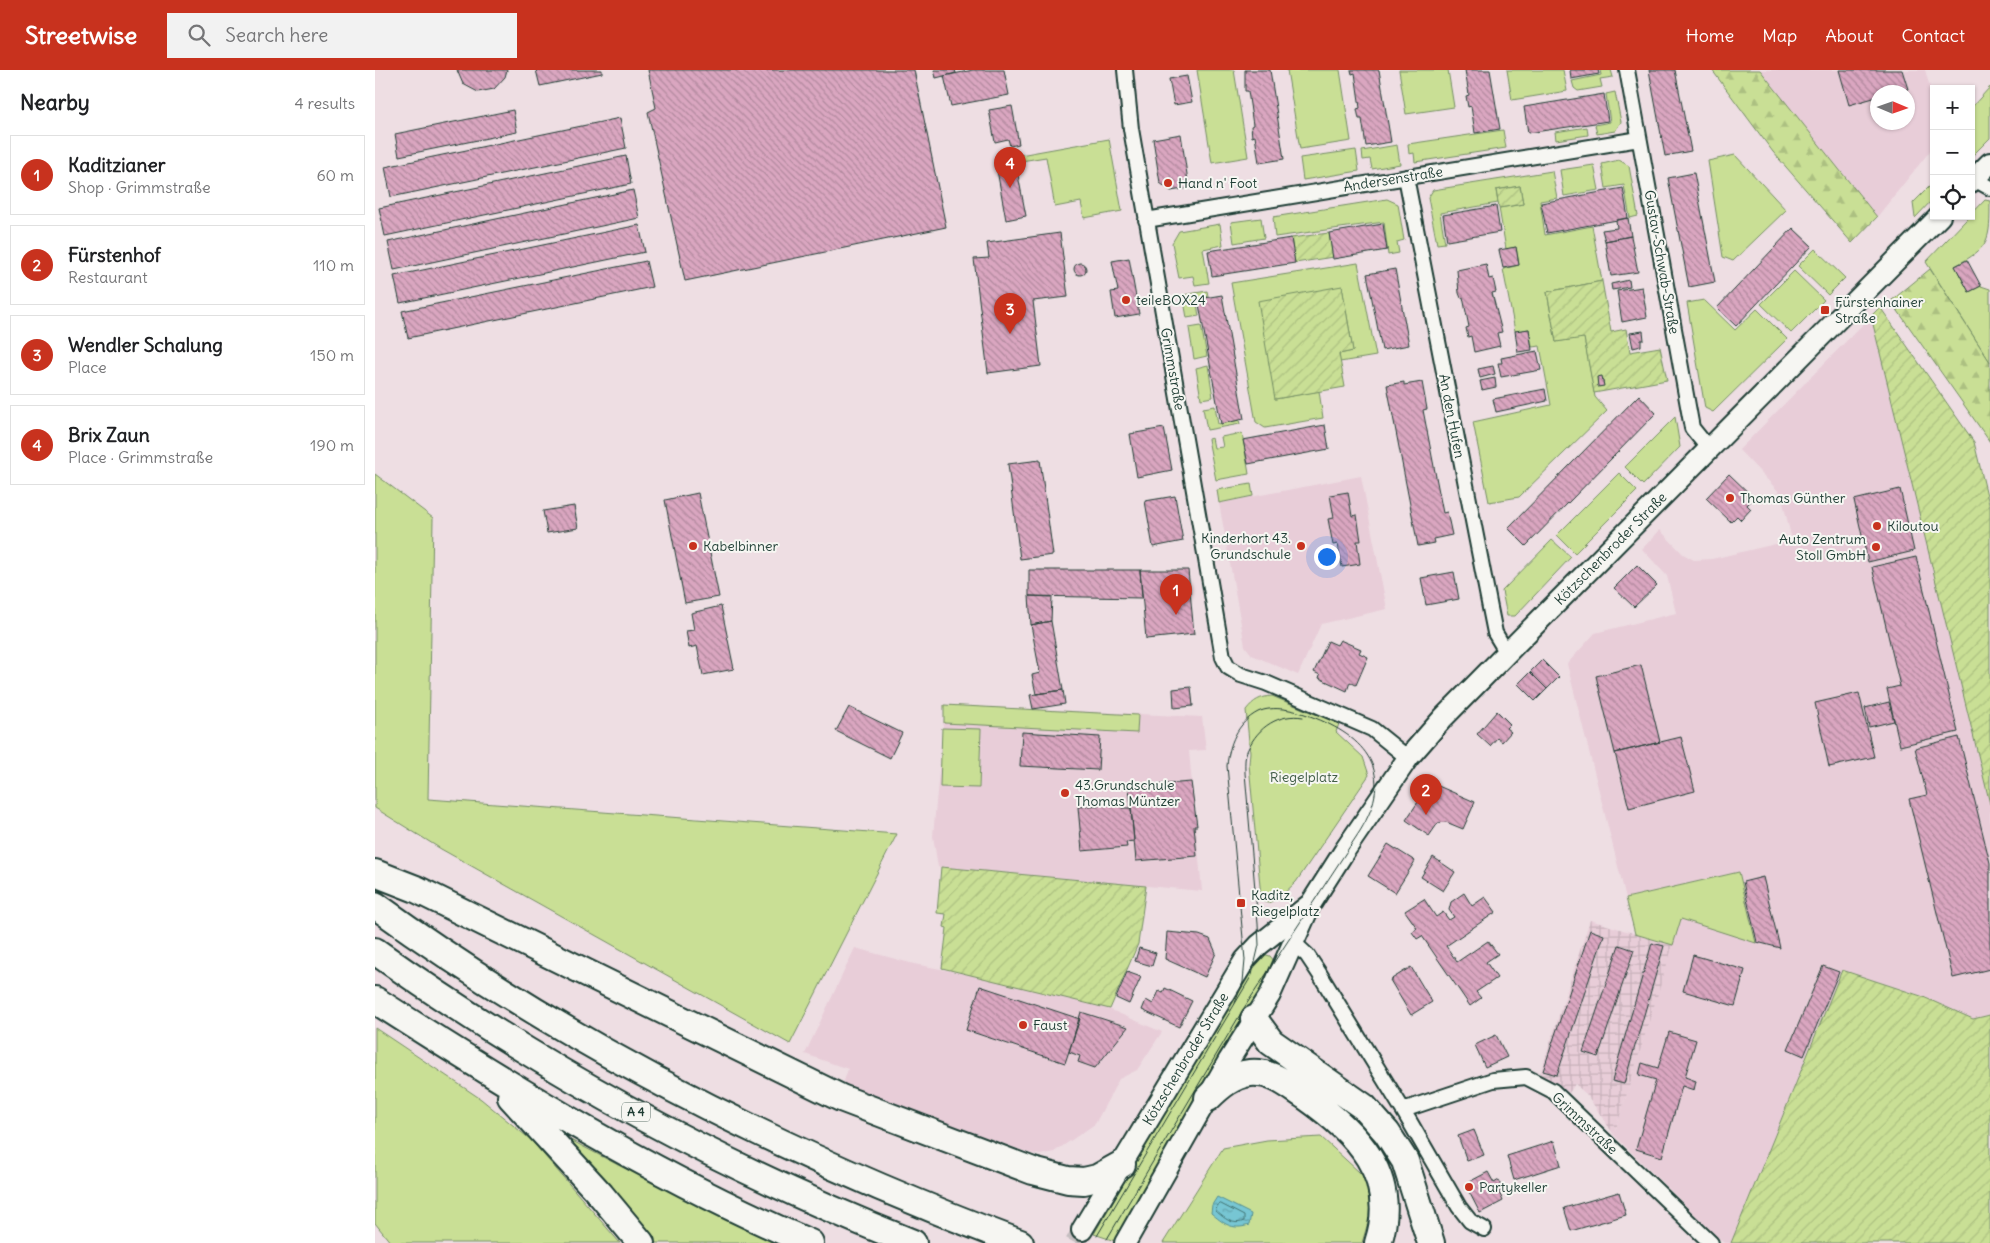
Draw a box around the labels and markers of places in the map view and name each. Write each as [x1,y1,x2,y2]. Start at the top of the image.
pin: 4 [994,147,1026,188]
place label: Hand n' Foot [1178,174,1258,192]
marker: Hand n' Foot [1162,177,1174,189]
place label: teileBOX24 [1136,291,1206,309]
pin: 3 [994,293,1026,334]
place label: Fürstenhainer Straße [1835,293,1924,327]
marker: teileBOX24 [1120,294,1132,306]
marker: Fürstenhainer Straße [1819,304,1831,316]
place label: Thomas Günther [1740,489,1846,507]
marker: Thomas Günther [1724,492,1736,504]
place label: Kiloutou [1887,517,1939,535]
marker: Kiloutou [1871,520,1883,532]
place label: Kinderhort 43. Grundschule [1201,529,1291,563]
place label: Auto Zentrum Stoll GmbH [1779,530,1866,564]
place label: Kabelbinner [703,537,779,555]
marker: Kabelbinner [687,540,699,552]
marker: Kinderhort 43. Grundschule [1295,540,1307,552]
marker: Auto Zentrum Stoll GmbH [1870,541,1882,553]
pin: 1 [1160,574,1192,615]
pin: 2 [1410,774,1442,815]
place label: 43.Grundschule Thomas Müntzer [1075,776,1180,810]
marker: 43.Grundschule Thomas Müntzer [1059,787,1071,799]
place label: Kaditz, Riegelplatz [1251,886,1320,920]
marker: Kaditz, Riegelplatz [1235,897,1247,909]
place label: Faust [1033,1016,1068,1034]
marker: Faust [1017,1019,1029,1031]
place label: Partykeller [1479,1178,1548,1196]
marker: Partykeller [1463,1181,1475,1193]

